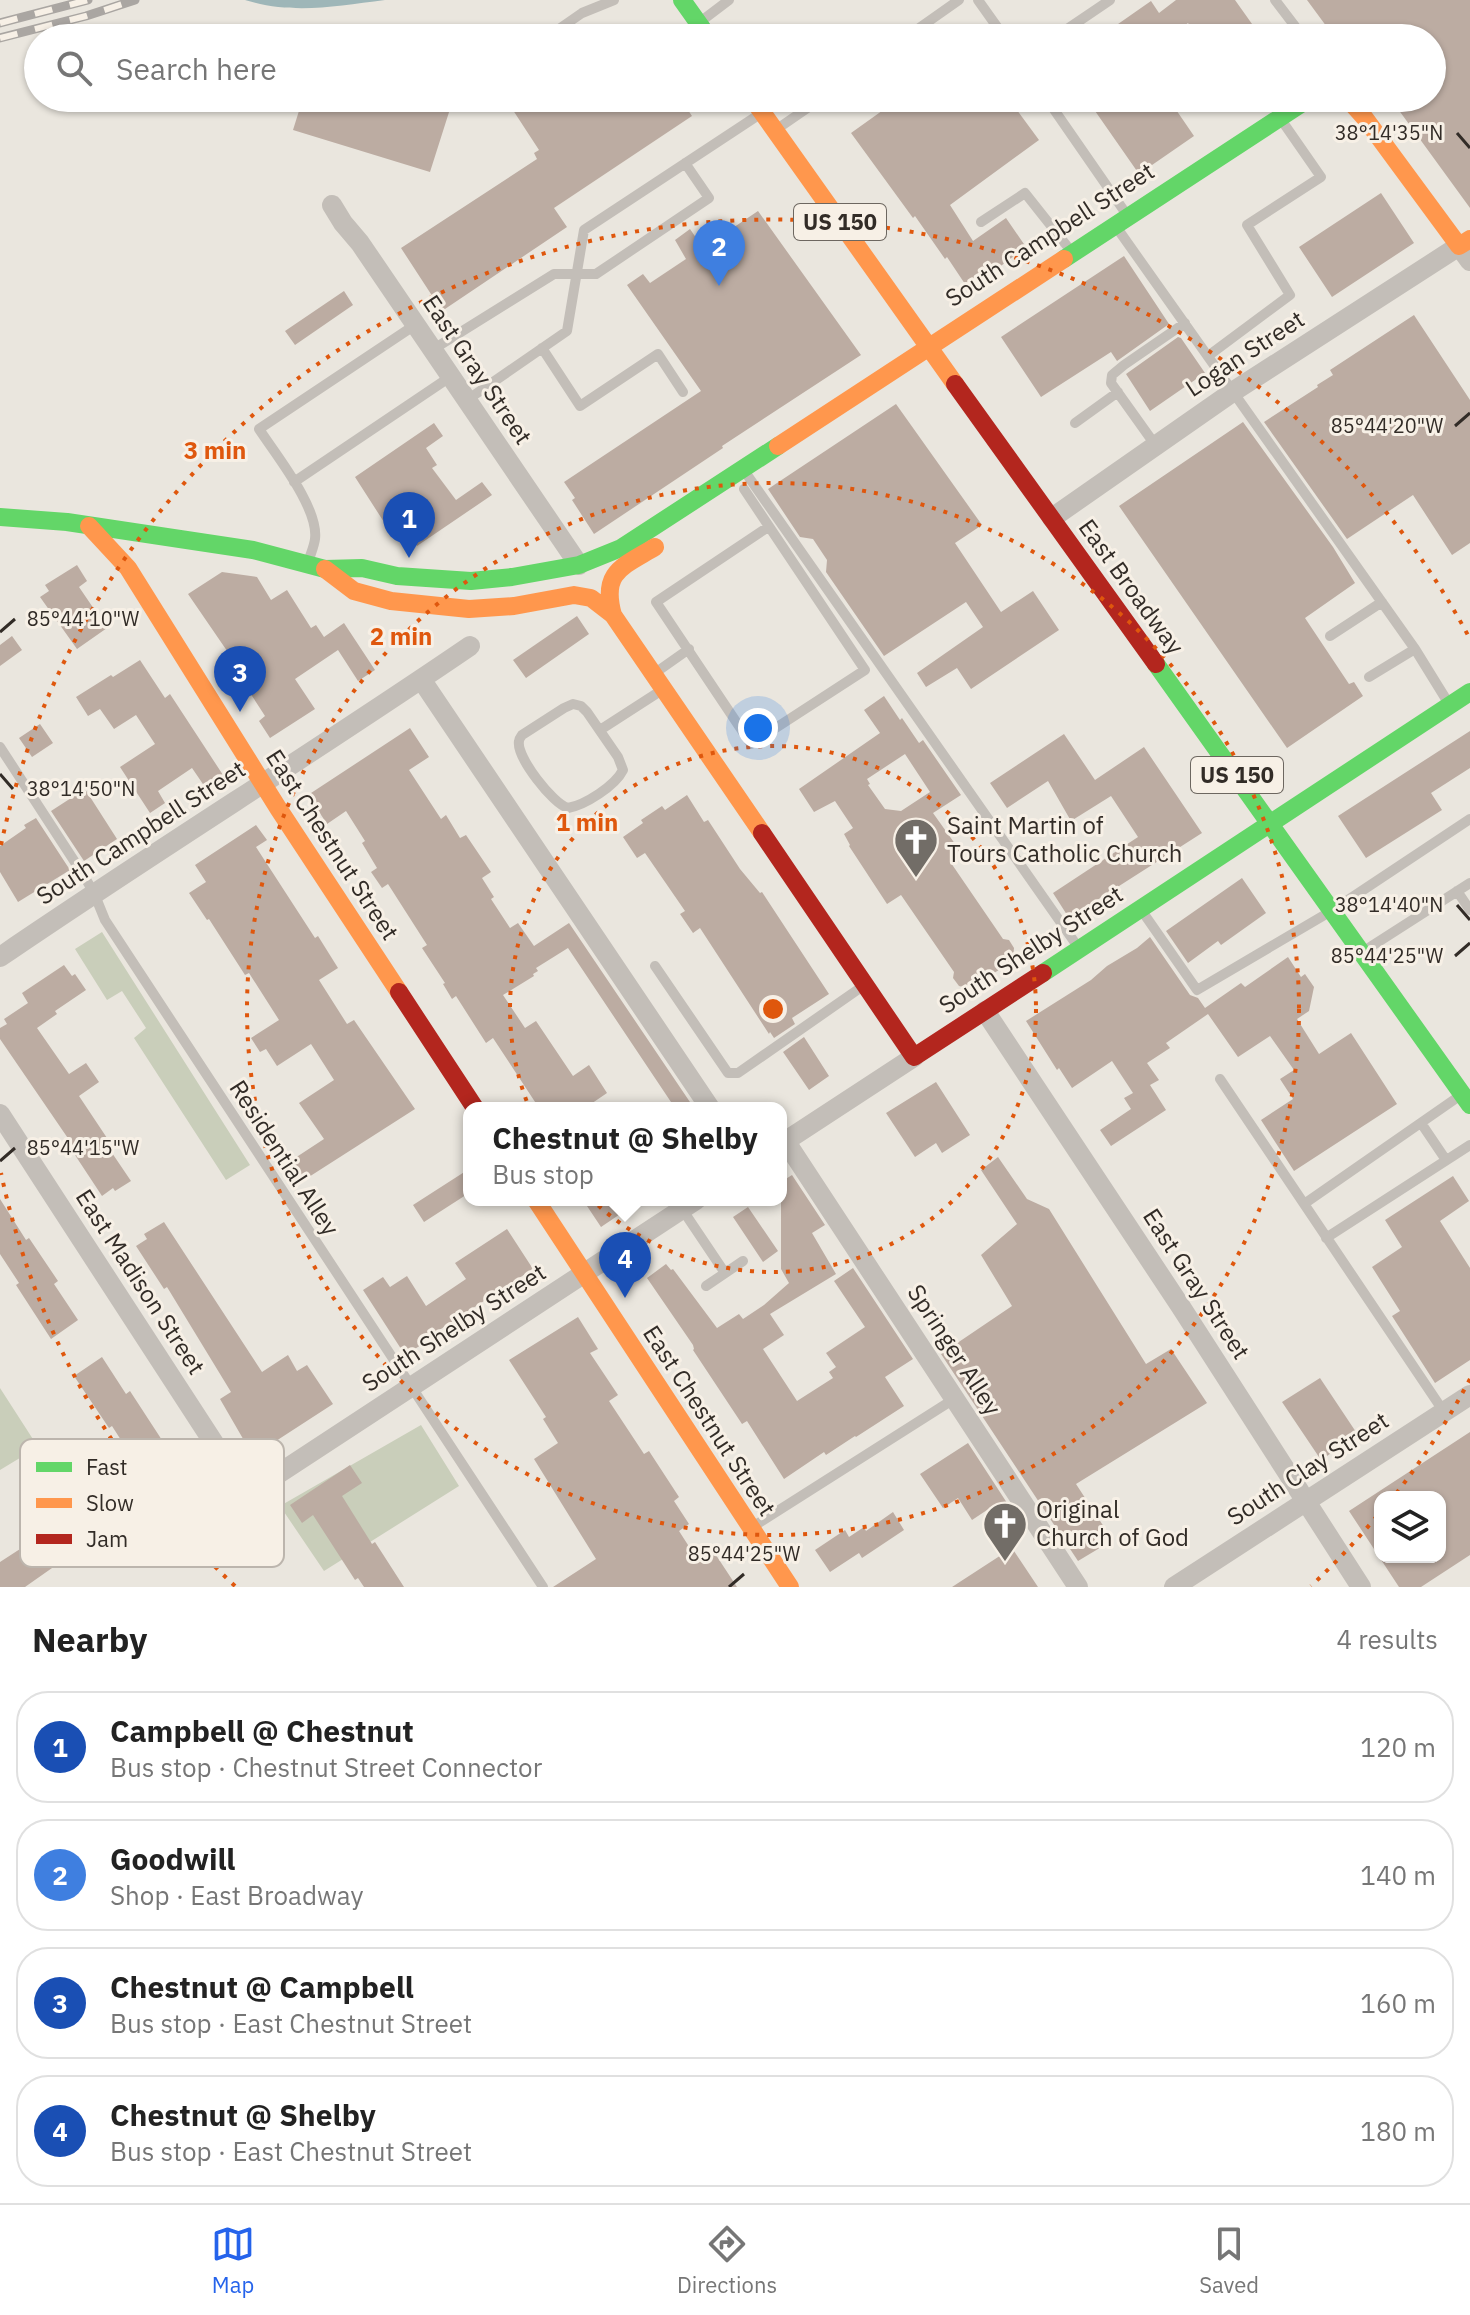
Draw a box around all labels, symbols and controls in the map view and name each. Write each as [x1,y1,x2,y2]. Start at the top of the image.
search box [24,24,1446,112]
icon: search [52,46,96,90]
text: Search here [116,49,277,88]
text: 38°14'35"N [1335,119,1443,146]
street label: South Campbell Street [939,155,1160,314]
road number: US 150 [794,204,886,240]
pin: 2 [693,220,745,286]
street label: East Gray Street [416,288,540,451]
street label: Logan Street [1179,303,1310,404]
text: 85°44'20"W [1331,412,1444,439]
text: 3 min [184,434,246,466]
pin: 1 [383,492,435,558]
street label: East Broadway [1072,512,1192,660]
text: 85°44'10"W [27,605,140,632]
text: 2 min [370,620,432,652]
pin: 3 [214,646,266,712]
your location [738,708,778,748]
street label: East Chestnut Street [259,743,407,946]
street label: South Campbell Street [30,753,251,912]
road number: US 150 [1191,757,1283,793]
text: 38°14'50"N [27,775,135,802]
text: 1 min [556,806,618,838]
place label: Saint Martin of Tours Catholic Church [947,809,1182,869]
church icon: Saint Martin of Tours Catholic Church [892,816,940,879]
street label: South Shelby Street [932,878,1129,1021]
text: 38°14'40"N [1335,891,1443,918]
text: 85°44'25"W [1331,942,1444,969]
centre of rings [759,995,787,1023]
street label: Residential Alley [223,1074,347,1241]
popup [463,1102,787,1206]
text: Chestnut @ Shelby [492,1118,758,1157]
text: 85°44'15"W [27,1134,140,1161]
text: Bus stop [492,1157,594,1191]
street label: East Madison Street [69,1183,213,1380]
street label: East Gray Street [1136,1202,1258,1365]
pin: 4 [599,1232,651,1298]
street label: South Shelby Street [355,1256,552,1399]
street label: Springer Alley [901,1278,1009,1421]
street label: East Chestnut Street [636,1319,784,1522]
street label: South Clay Street [1221,1404,1394,1532]
legend [20,1439,284,1567]
text: Fast [86,1452,127,1481]
text: Slow [86,1488,134,1517]
map controls [1374,1491,1446,1563]
button: layers [1374,1491,1446,1563]
place label: Original Church of God [1036,1493,1189,1553]
church icon: Original Church of God [981,1500,1029,1563]
text: Jam [86,1524,128,1553]
text: 85°44'25"W [688,1540,801,1567]
text: Nearby [32,1617,147,1661]
text: 4 results [1336,1622,1438,1656]
text: Campbell @ Chestnut [110,1711,414,1750]
text: 1 [52,1730,68,1764]
text: 120 m [1360,1730,1436,1764]
text: Bus stop · Chestnut Street Connector [110,1750,542,1784]
text: Goodwill [110,1839,235,1878]
text: 2 [52,1858,68,1892]
text: 140 m [1360,1858,1436,1892]
text: Shop · East Broadway [110,1878,363,1912]
text: Chestnut @ Campbell [110,1967,414,2006]
text: 3 [52,1986,68,2020]
text: 160 m [1360,1986,1436,2020]
text: Bus stop · East Chestnut Street [110,2006,472,2040]
text: Chestnut @ Shelby [110,2095,376,2134]
text: 4 [52,2114,68,2148]
text: 180 m [1360,2114,1436,2148]
text: Bus stop · East Chestnut Street [110,2134,472,2168]
tab: Map [211,2222,255,2299]
tab: Directions [677,2222,777,2299]
tab: Saved [1199,2222,1259,2299]

